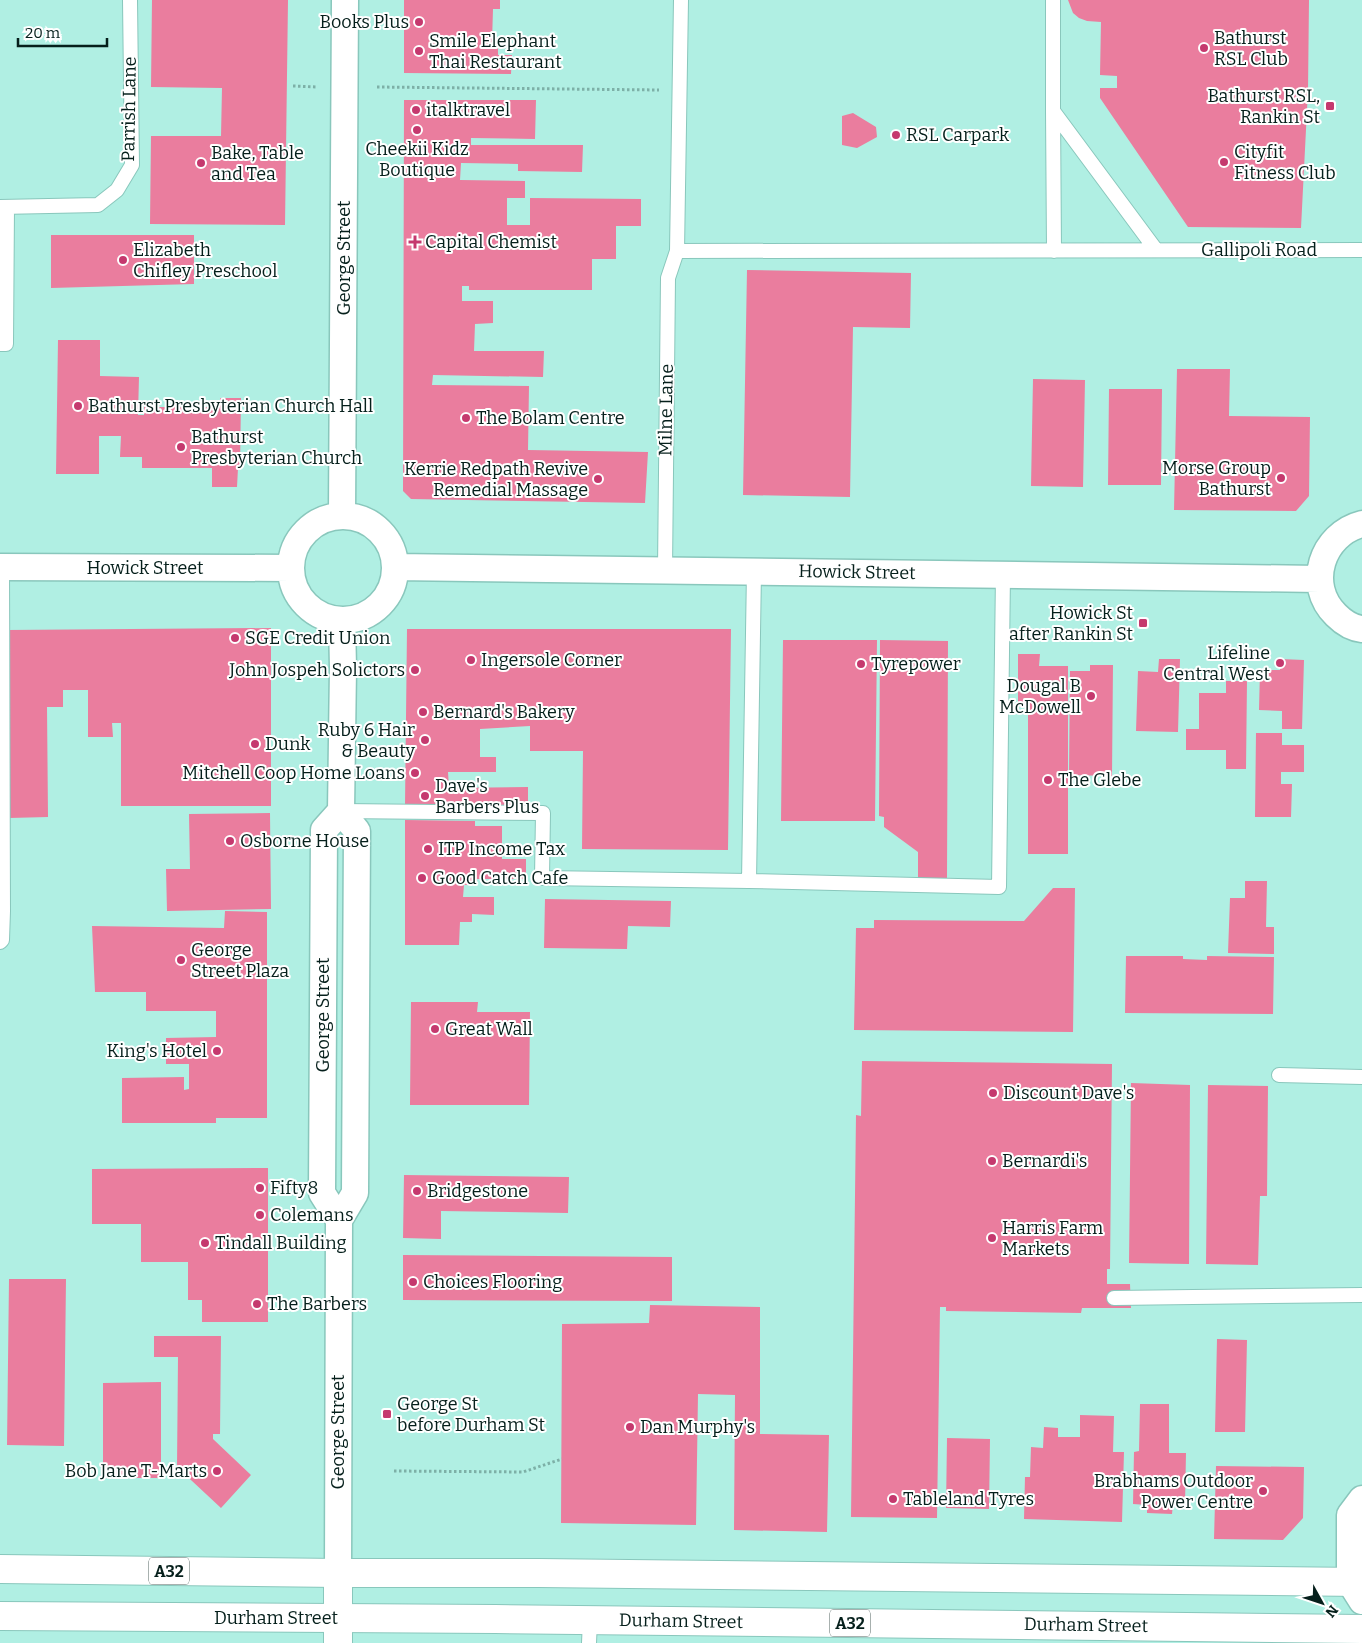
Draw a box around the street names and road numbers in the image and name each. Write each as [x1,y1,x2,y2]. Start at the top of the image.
street label: Parrish Lane [117,56,141,162]
street label: George Street [333,200,355,316]
street label: Gallipoli Road [1201,239,1317,261]
street label: Milne Lane [654,364,678,456]
street label: Howick Street [86,557,204,579]
street label: Howick Street [798,560,916,584]
street label: George Street [312,957,334,1073]
street label: George Street [327,1374,349,1490]
road number: A32 [149,1558,189,1584]
street label: Durham Street [214,1607,339,1629]
street label: Durham Street [619,1609,744,1633]
road number: A32 [830,1610,870,1636]
street label: Durham Street [1024,1613,1149,1637]

